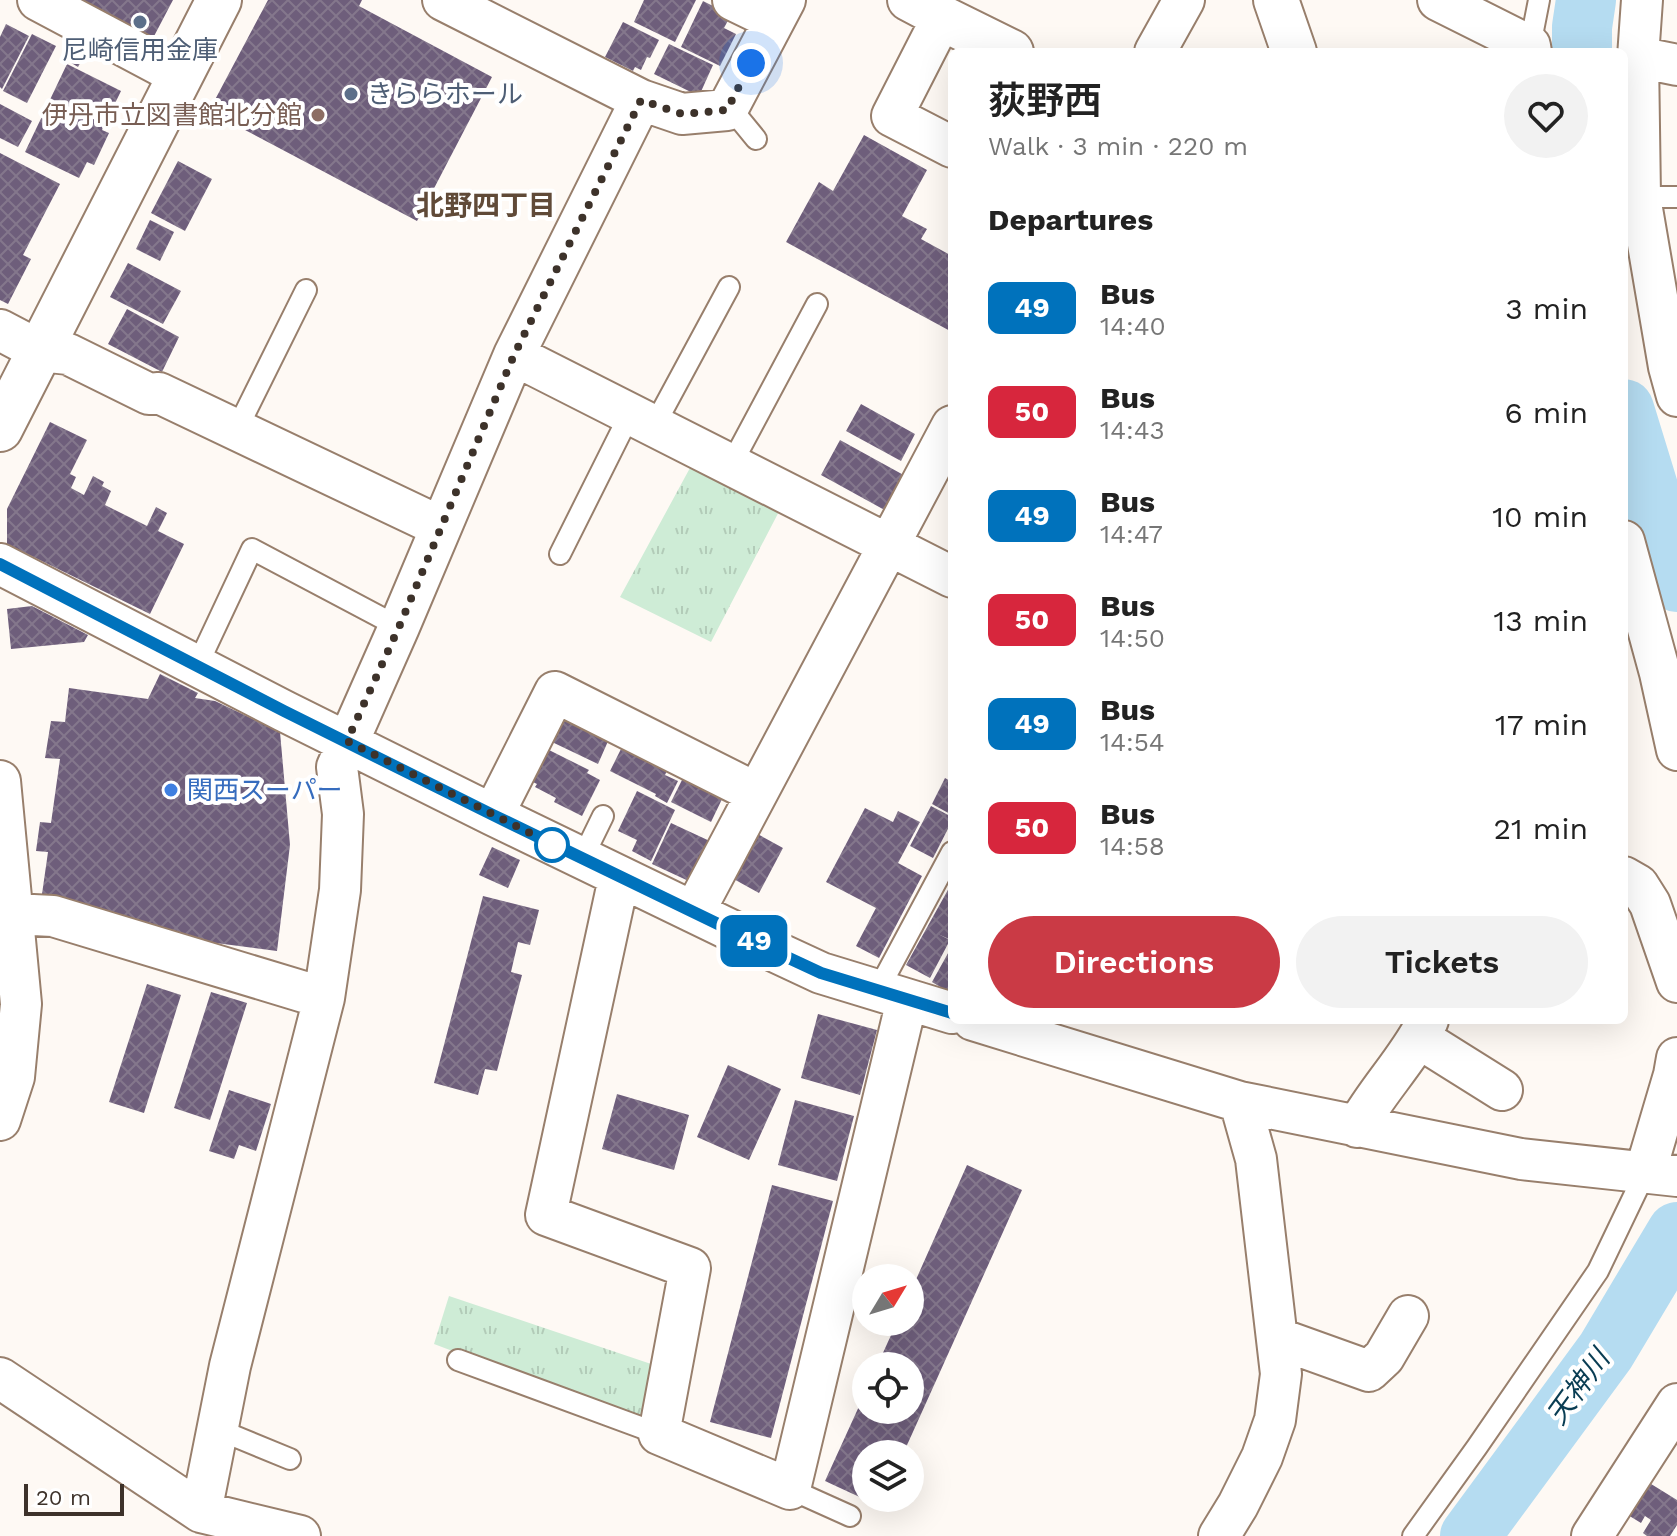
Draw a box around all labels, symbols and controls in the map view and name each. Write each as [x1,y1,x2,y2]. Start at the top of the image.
marker: 尼崎信用金庫 [131,13,149,31]
place label: 尼崎信用金庫 [62,35,218,65]
your location [731,43,771,83]
button: heart [1504,74,1588,158]
place label: きららホール [367,79,523,109]
text: 荻野西 [988,79,1102,123]
marker: きららホール [342,85,360,103]
place label: 伊丹市立図書館北分館 [42,100,302,130]
marker: 伊丹市立図書館北分館 [309,106,327,124]
text: Walk · 3 min · 220 m [988,131,1248,161]
district label: 北野四丁目 [416,189,556,222]
text: Departures [988,202,1153,237]
text: Bus [1100,276,1155,311]
text: 49 [1014,291,1050,324]
text: 3 min [1505,291,1588,326]
text: 14:40 [1100,311,1166,341]
text: Bus [1100,380,1155,415]
text: 50 [1015,395,1049,428]
text: 6 min [1504,395,1588,430]
text: 14:43 [1100,415,1165,445]
text: Bus [1100,484,1155,519]
text: 49 [1014,499,1050,532]
text: 10 min [1492,499,1588,534]
text: 14:47 [1100,519,1163,549]
text: Bus [1100,588,1155,623]
text: 50 [1015,603,1049,636]
text: 13 min [1493,603,1588,638]
text: 14:50 [1100,623,1165,653]
text: Bus [1100,692,1155,727]
text: 49 [1014,707,1050,740]
text: 17 min [1495,707,1588,742]
text: 14:54 [1100,727,1165,757]
place label: 関西スーパー [187,775,343,805]
marker: 関西スーパー [162,781,180,799]
text: Bus [1100,796,1155,831]
text: 50 [1015,811,1049,844]
text: 21 min [1493,811,1588,846]
unlabelled marker [535,828,569,862]
text: 14:58 [1100,831,1165,861]
line badge: 49 [718,915,790,967]
button: Directions [988,916,1280,1008]
button: Tickets [1296,916,1588,1008]
text: 49 [736,924,772,957]
north arrow [852,1264,924,1336]
map controls [852,1264,924,1512]
water label: 天神川 [1540,1341,1618,1431]
button: locate [852,1352,924,1424]
button: layers [852,1440,924,1512]
scale bar [24,1480,124,1516]
text: 20 m [36,1485,91,1510]

